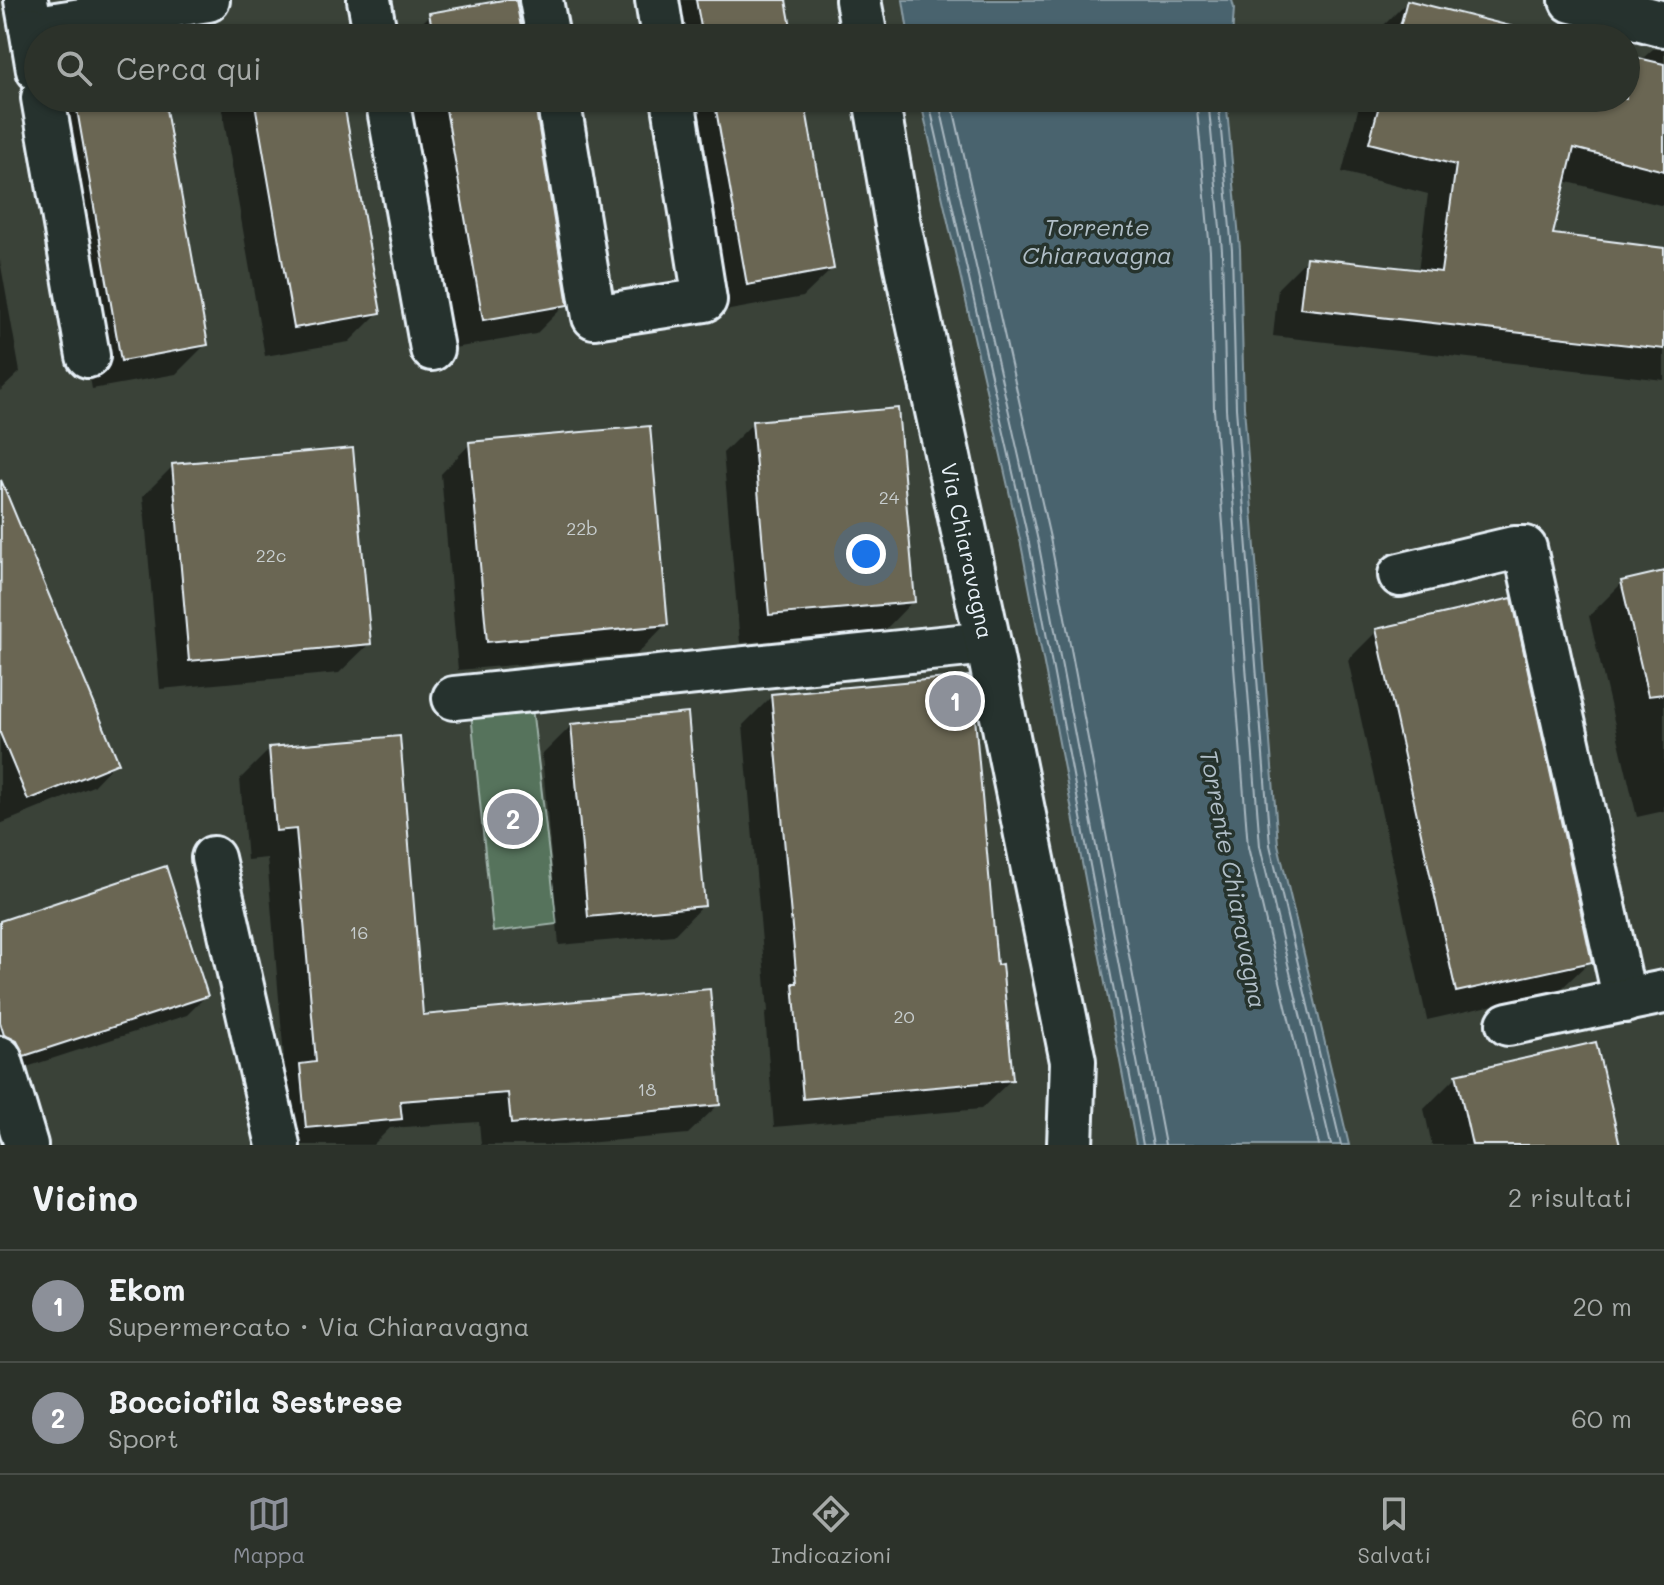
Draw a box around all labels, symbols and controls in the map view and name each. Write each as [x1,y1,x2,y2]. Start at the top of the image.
search box [24,24,1640,112]
icon: search [52,46,96,90]
text: Cerca qui [116,48,262,88]
water label: Torrente Chiaravagna [1022,211,1172,270]
street label: Via Chiaravagna [935,460,1001,641]
house number: 24 [879,485,900,509]
house number: 22b [566,516,598,540]
your location [846,534,886,574]
house number: 22c [256,543,286,567]
pin: 1 [929,671,981,731]
water label: Torrente Chiaravagna [1194,747,1274,1011]
pin: 2 [487,789,539,849]
house number: 16 [350,920,368,944]
house number: 20 [893,1004,915,1028]
house number: 18 [638,1077,657,1101]
text: Vicino [32,1175,138,1220]
text: 2 risultati [1508,1180,1632,1214]
text: Ekom [108,1269,185,1309]
text: 1 [52,1289,64,1323]
text: 20 m [1572,1289,1632,1323]
text: Supermercato · Via Chiaravagna [108,1309,530,1343]
text: Bocciofila Sestrese [108,1381,403,1421]
text: 2 [51,1401,65,1435]
text: 60 m [1571,1401,1632,1435]
text: Sport [108,1421,179,1455]
tab: Mappa [233,1492,305,1569]
tab: Indicazioni [771,1492,891,1569]
tab: Salvati [1358,1492,1431,1569]

